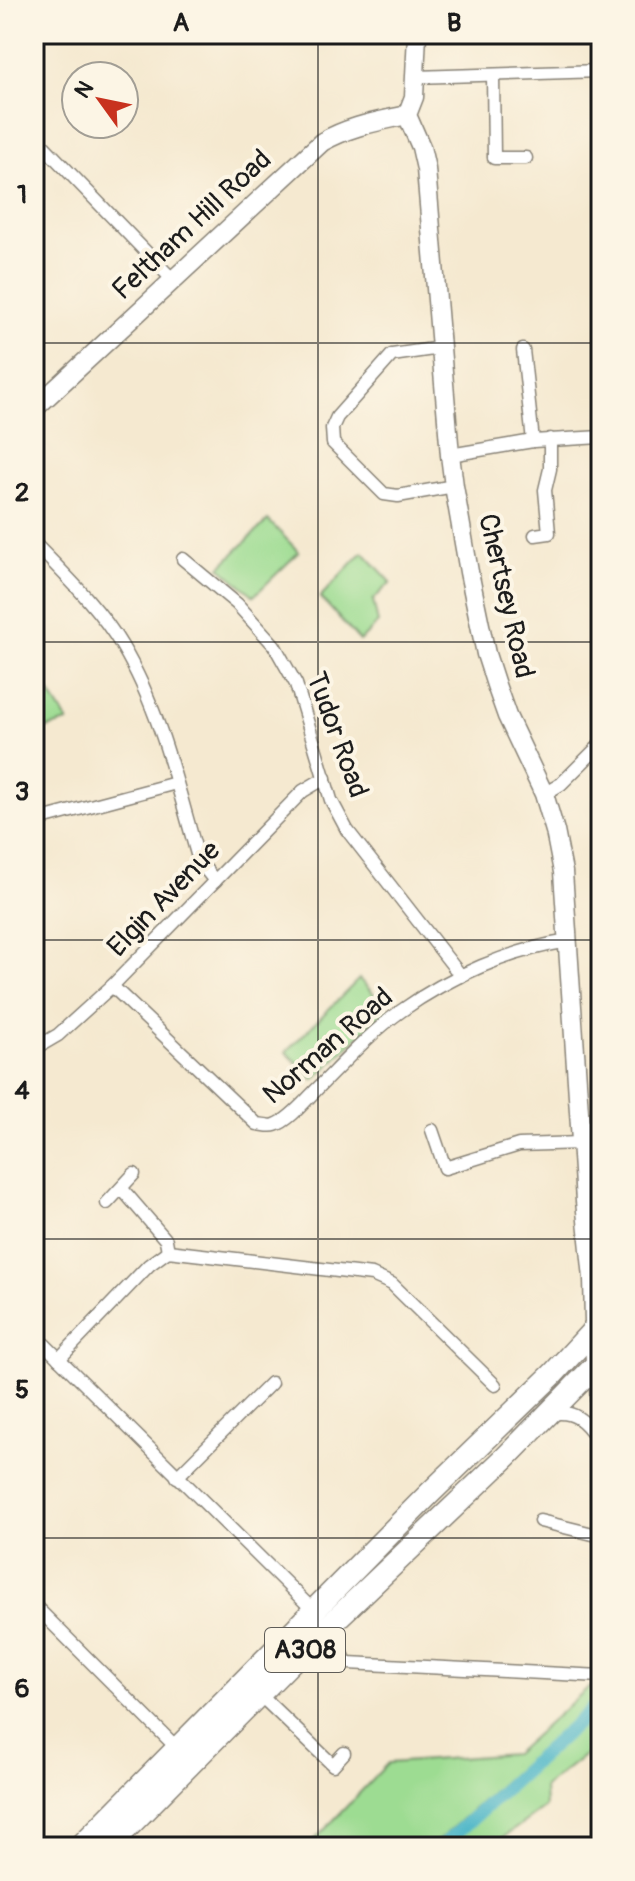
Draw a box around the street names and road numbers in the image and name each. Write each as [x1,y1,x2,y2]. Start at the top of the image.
street label: Feltham Hill Road [105,142,279,308]
street label: Chertsey Road [470,510,542,682]
street label: Tudor Road [298,667,376,803]
street label: Elgin Avenue [100,833,228,964]
street label: Norman Road [256,980,400,1112]
road number: A308 [265,1628,345,1672]

